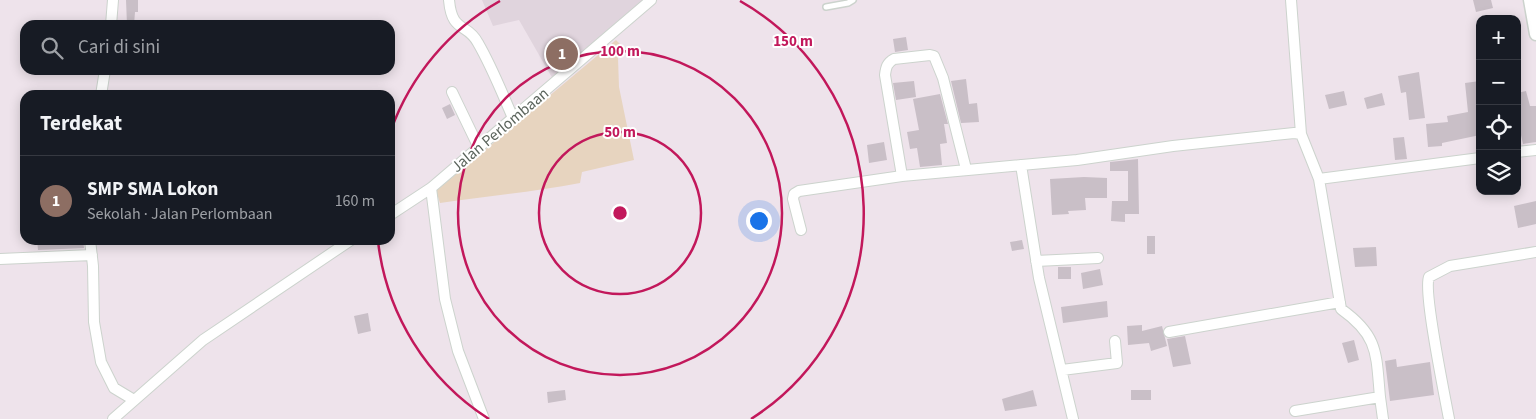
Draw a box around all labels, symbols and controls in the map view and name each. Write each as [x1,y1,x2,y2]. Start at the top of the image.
map controls [1476,15,1521,195]
button: + [1476,15,1521,60]
search box [20,20,395,75]
text: 150 m [773,31,813,52]
icon: search [38,34,66,62]
text: Cari di sini [78,34,160,61]
pin: 1 [546,35,578,73]
text: 100 m [600,41,640,62]
button: − [1476,60,1521,105]
street label: Jalan Perlombaan [446,83,554,177]
button: locate [1476,105,1521,150]
text: Terdekat [40,108,122,138]
text: 50 m [604,122,636,143]
button: layers [1476,150,1521,195]
text: SMP SMA Lokon [87,176,218,203]
text: 1 [52,190,60,212]
text: 160 m [335,190,375,212]
text: Sekolah · Jalan Perlombaan [87,203,273,225]
centre of rings [611,204,629,222]
your location [746,208,772,234]

